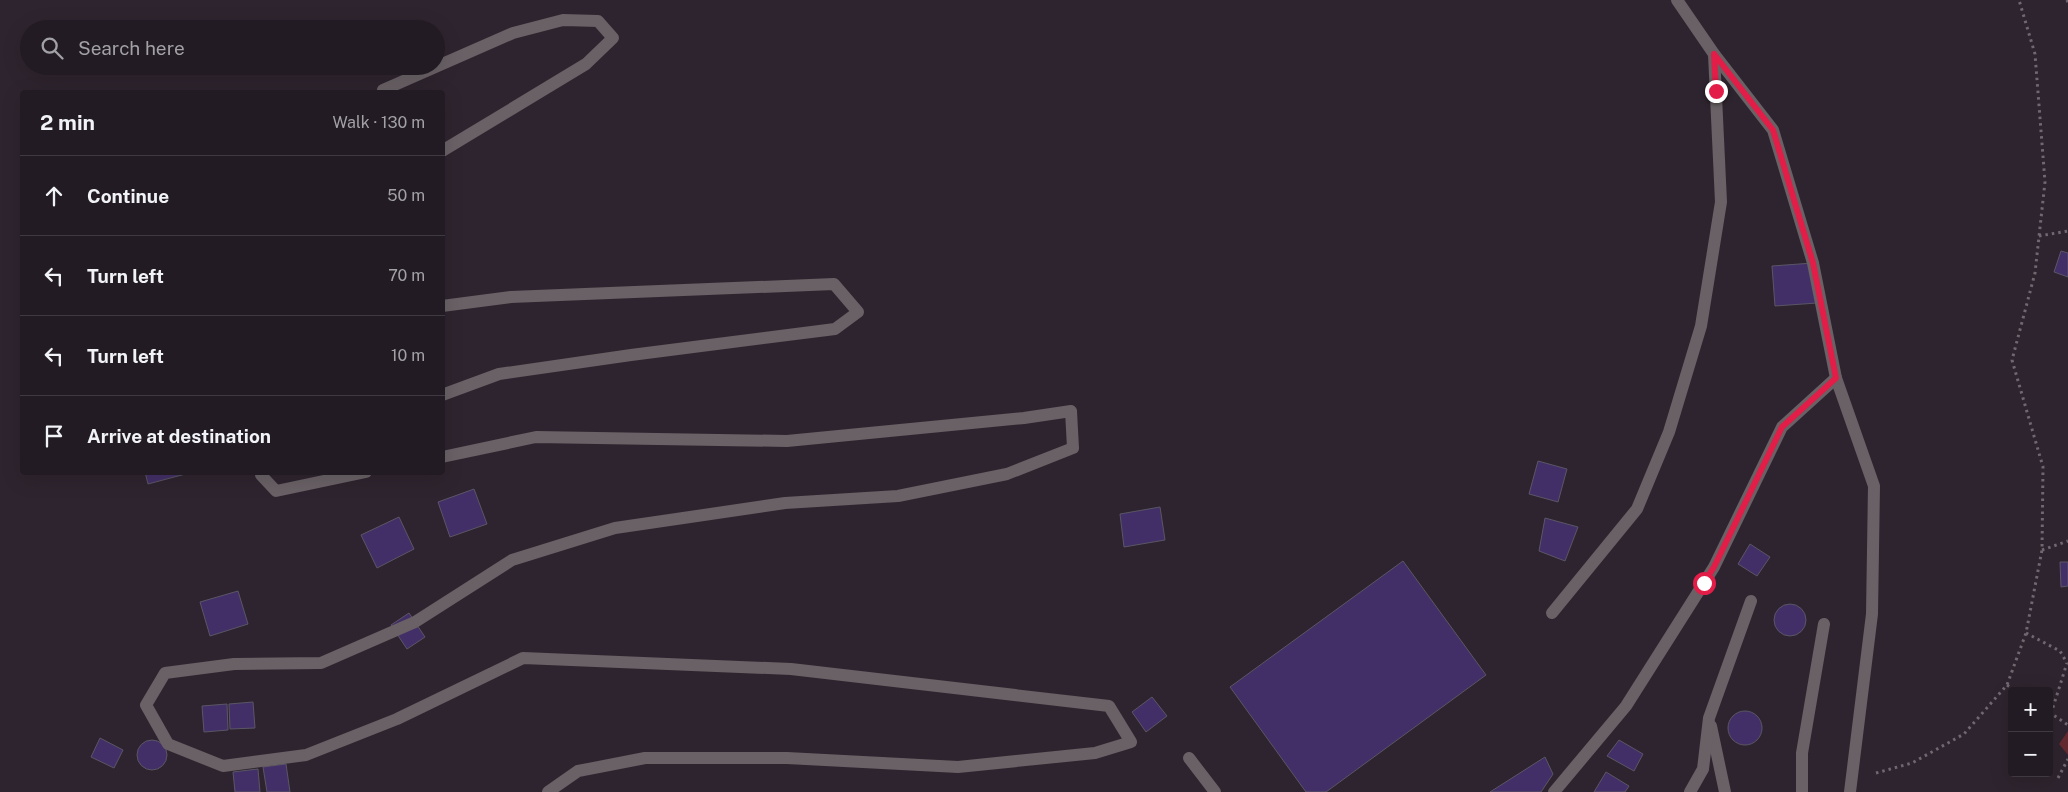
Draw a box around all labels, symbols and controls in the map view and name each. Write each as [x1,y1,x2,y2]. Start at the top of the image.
search box [20,20,445,75]
icon: search [38,34,66,62]
text: Search here [78,37,185,59]
route end [1705,80,1728,103]
text: 2 min [40,110,95,135]
text: Walk · 130 m [332,113,425,132]
icon: ahead [40,182,68,210]
text: Continue [87,185,169,207]
text: 50 m [387,186,425,205]
icon: left [40,262,68,290]
text: Turn left [87,265,164,287]
text: 70 m [388,266,425,285]
icon: left [40,342,68,370]
text: Turn left [87,345,164,367]
text: 10 m [391,346,425,365]
icon: arrive [40,422,68,450]
text: Arrive at destination [87,425,271,447]
route start [1693,572,1716,595]
map controls [2008,687,2053,777]
button: + [2008,687,2053,732]
button: − [2008,732,2053,777]

